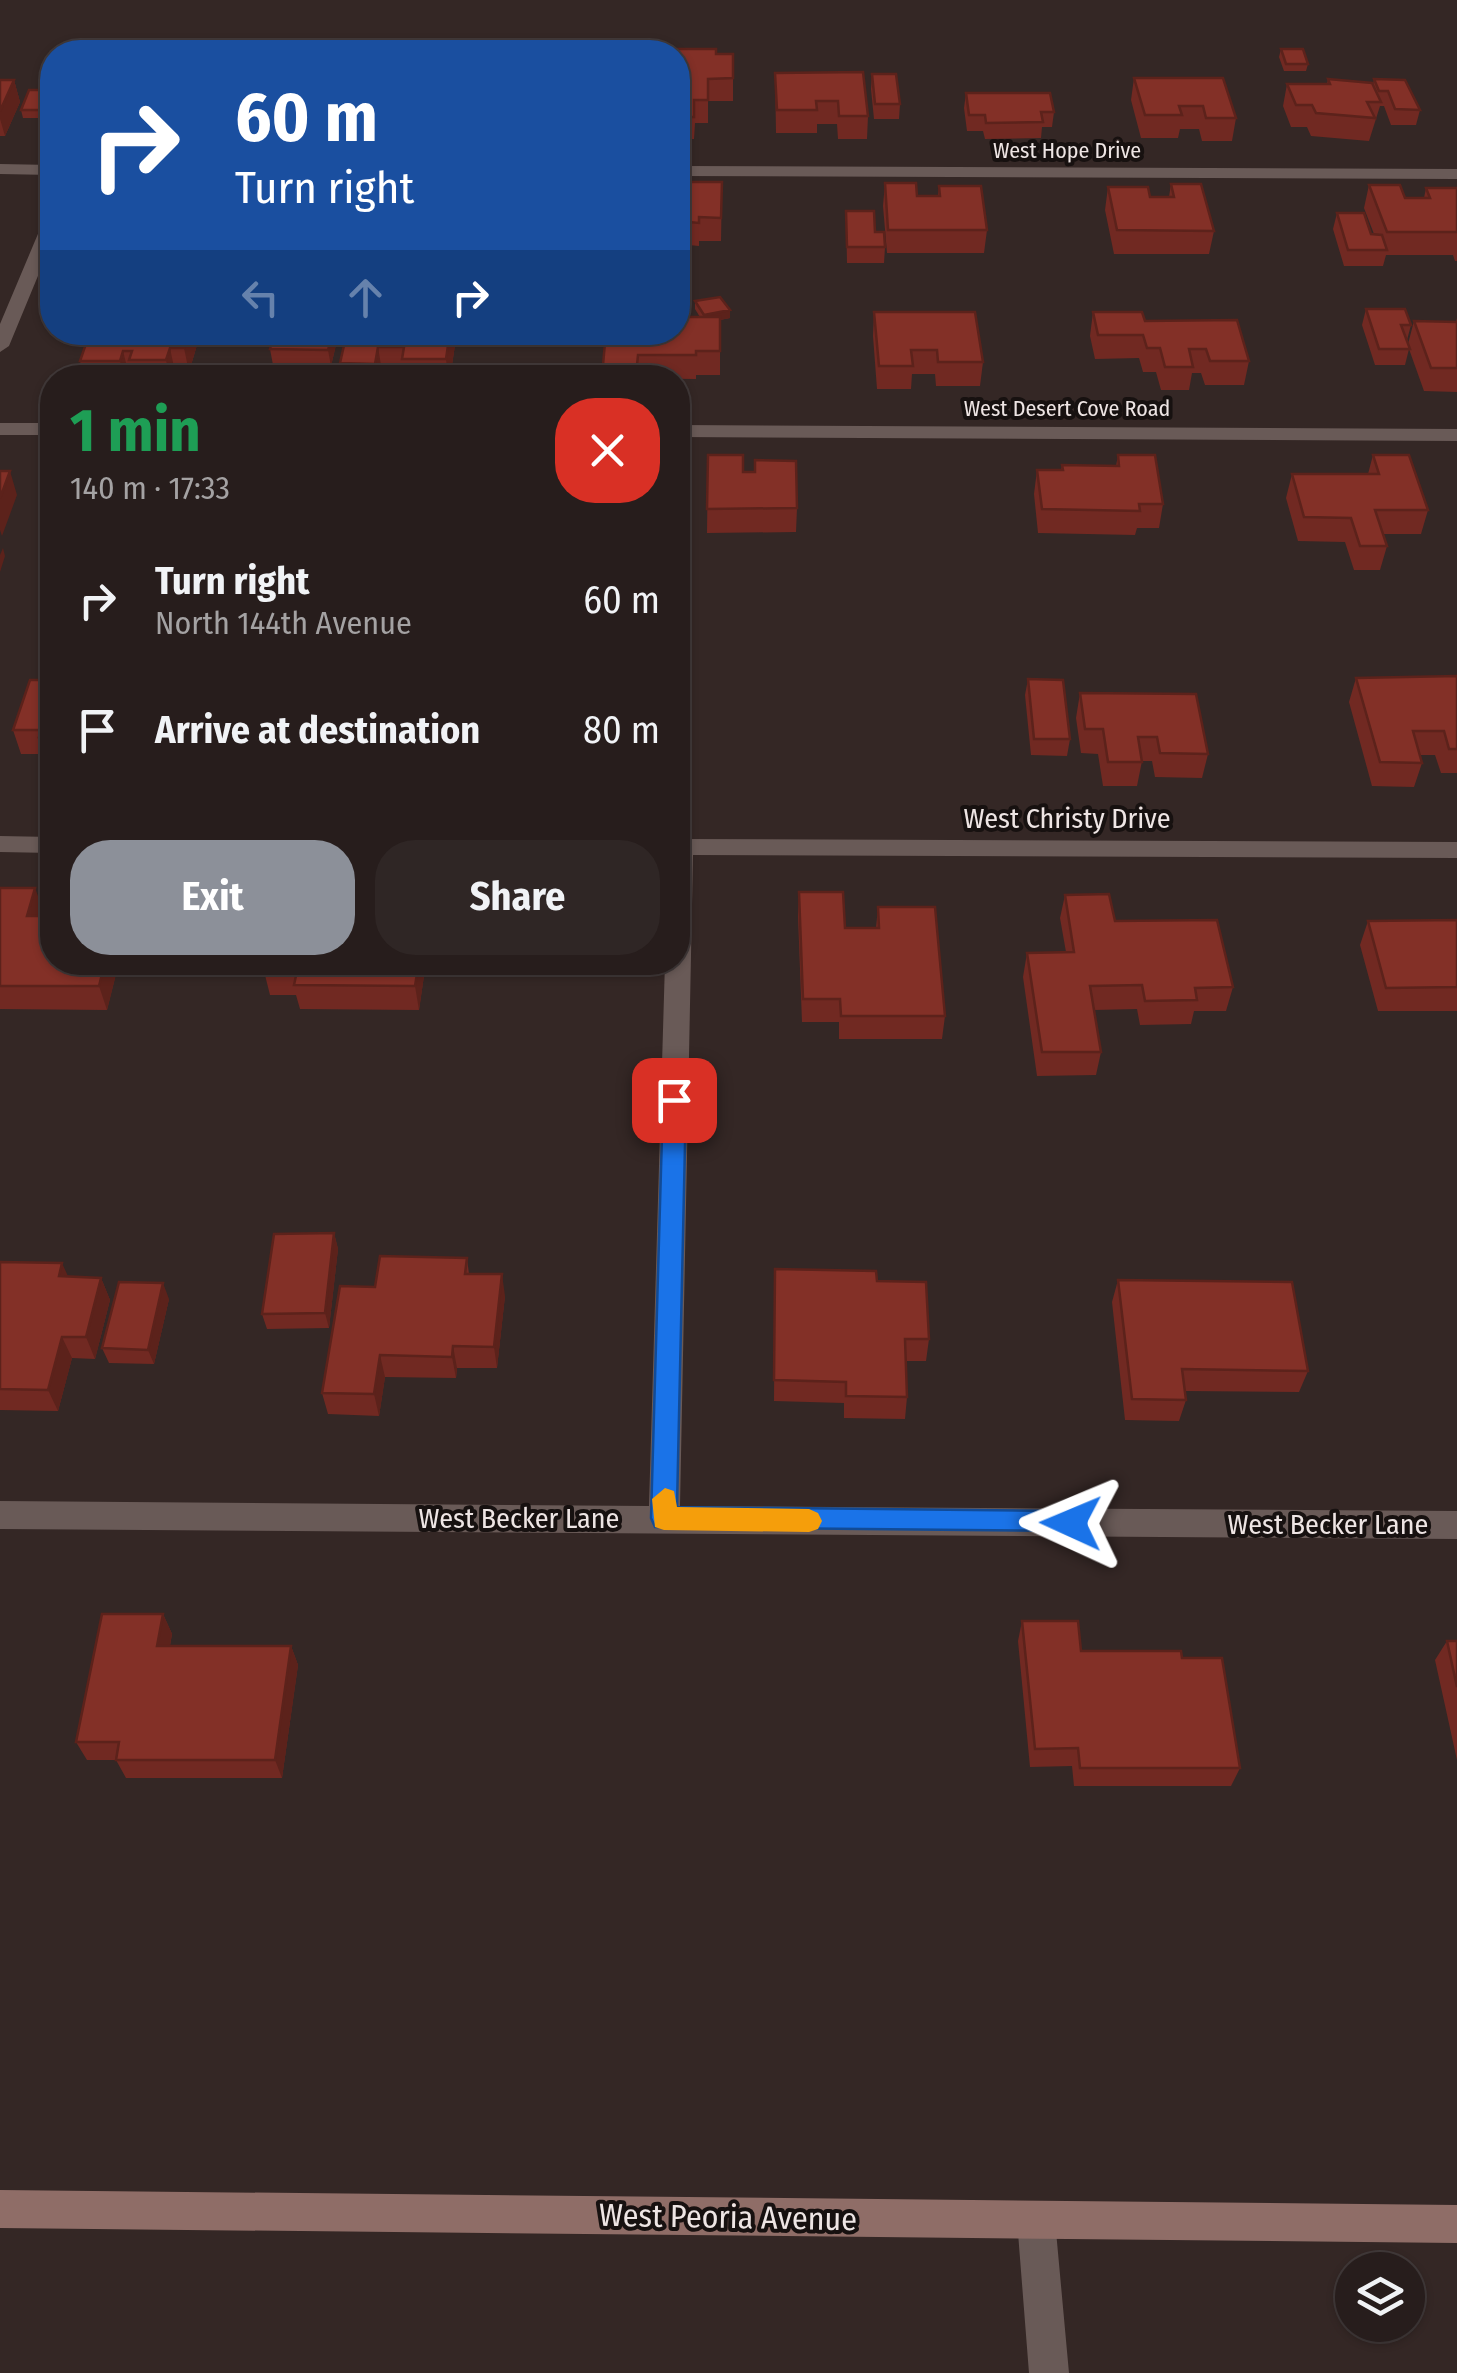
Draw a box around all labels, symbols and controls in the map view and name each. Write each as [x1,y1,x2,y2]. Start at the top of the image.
text: 60 m [235,76,378,160]
icon: right [70,80,200,210]
street label: West Hope Drive [993,137,1141,164]
text: Turn right [235,161,414,215]
icon: left [233,270,288,325]
icon: ahead [338,270,393,325]
icon: right [443,270,498,325]
text: 1 min [70,395,201,467]
street label: West Desert Cove Road [964,395,1170,422]
button: close [555,398,660,503]
text: 140 m · 17:33 [70,469,230,507]
text: Turn right [155,558,309,604]
icon: right [70,573,125,628]
text: 60 m [583,577,660,623]
text: North 144th Avenue [155,604,412,642]
icon: arrive [70,703,125,758]
text: Arrive at destination [155,707,480,753]
text: 80 m [583,707,660,753]
street label: West Christy Drive [963,802,1171,835]
button: Exit [70,840,355,955]
button: Share [375,840,660,955]
pin [632,1058,717,1143]
icon: arrive [647,1073,702,1128]
position arrow [1019,1471,1123,1575]
street label: West Becker Lane [419,1502,619,1535]
street label: West Becker Lane [1228,1508,1428,1541]
street label: West Peoria Avenue [599,2196,857,2238]
map controls [1335,2252,1425,2342]
button: layers [1335,2252,1425,2342]

